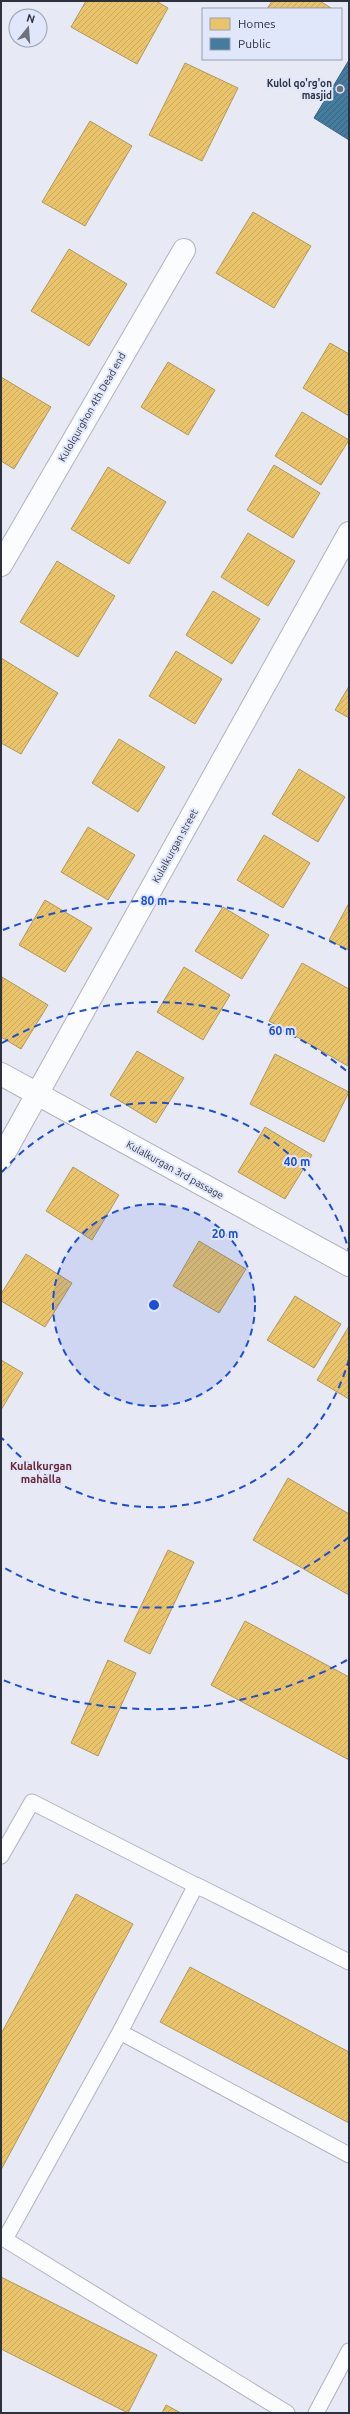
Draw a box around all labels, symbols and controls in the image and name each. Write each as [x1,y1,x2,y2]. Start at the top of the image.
north arrow [8,8,48,48]
legend [202,8,342,60]
text: N [25,11,37,25]
text: Homes [238,17,276,30]
text: Public [238,37,271,50]
place label: Kulol qo'rg'on masjid [267,78,332,101]
marker: Kulol qo'rg'on masjid [335,84,345,94]
street label: Kulolqurghon 4th Dead end [56,350,128,463]
street label: Kulalkurgan street [150,807,200,885]
text: 80 m [141,894,167,907]
text: 60 m [269,1024,295,1037]
street label: Kulalkurgan 3rd passage [125,1139,225,1201]
text: 40 m [284,1155,310,1168]
text: 20 m [212,1227,238,1240]
centre of rings [147,1298,161,1312]
district label: Kulalkurgan mahalla [10,1460,72,1485]

